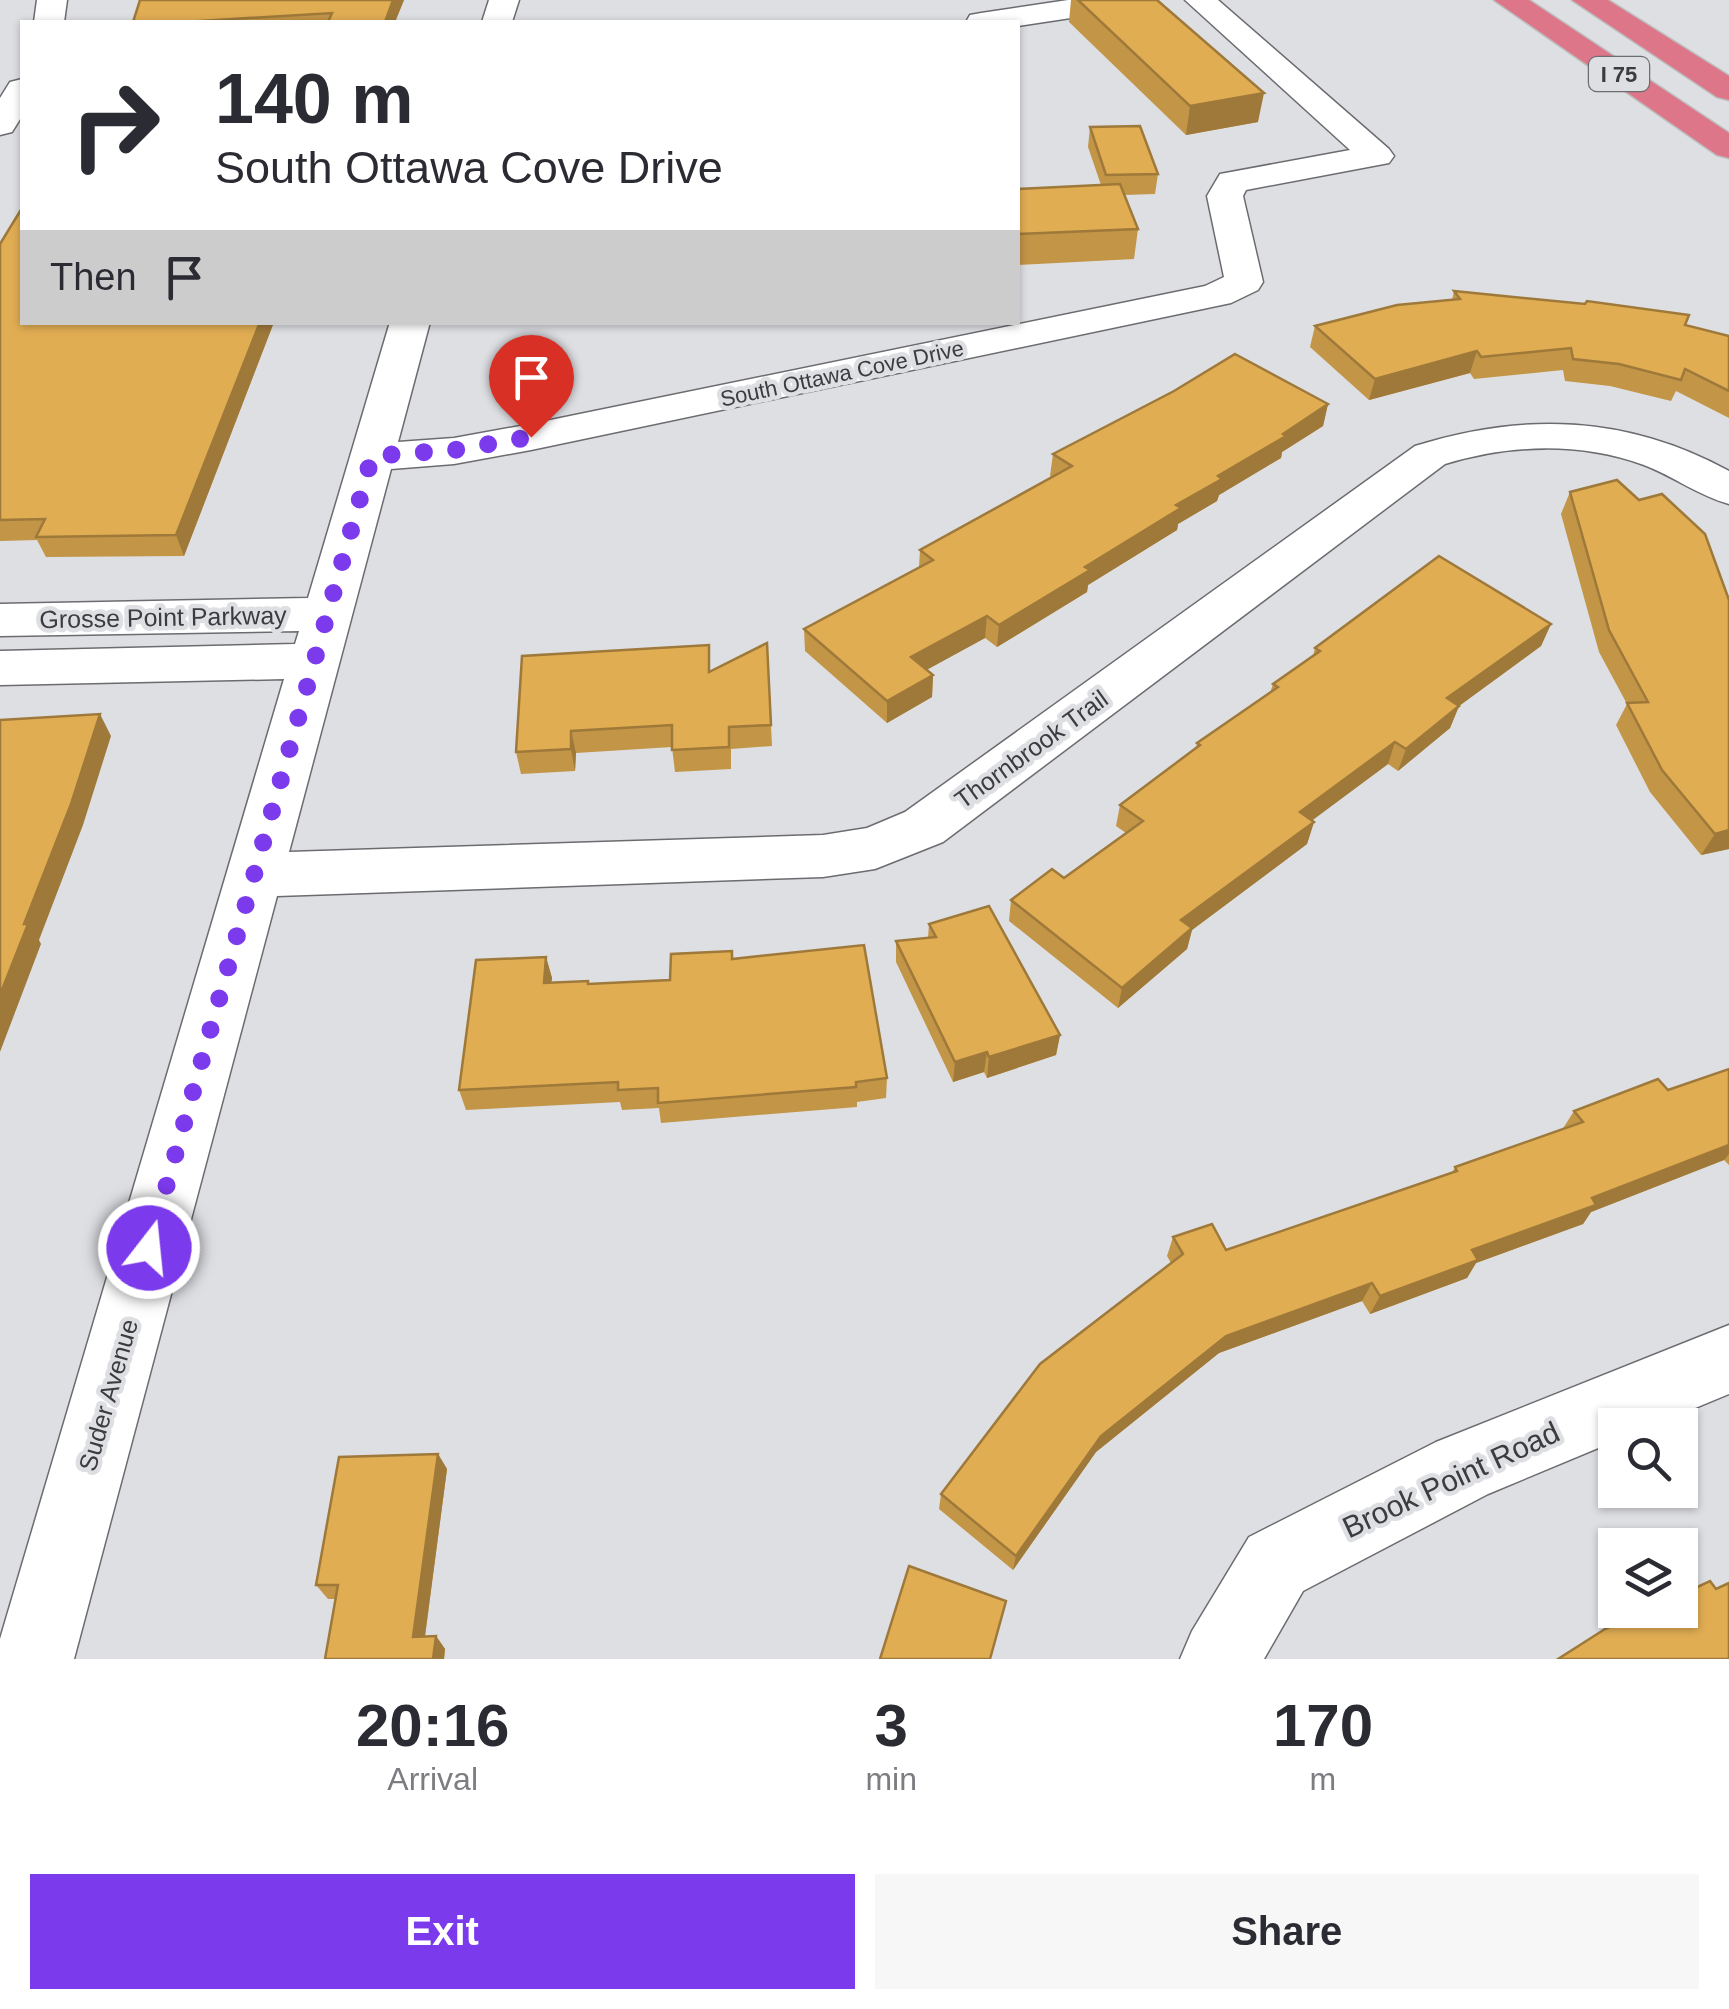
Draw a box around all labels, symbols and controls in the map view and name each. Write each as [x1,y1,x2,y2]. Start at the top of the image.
road number: I 75 [1589,57,1649,91]
icon: right [50,60,180,190]
text: 140 m [215,60,413,138]
text: South Ottawa Cove Drive [215,142,723,193]
icon: arrive [157,250,212,305]
text: Then [50,256,137,298]
pin [489,335,574,438]
street label: South Ottawa Cove Drive [718,335,966,412]
icon: arrive [504,350,559,405]
street label: Grosse Point Parkway [39,601,287,633]
street label: Thornbrook Trail [949,684,1113,814]
position arrow [97,1196,201,1300]
street label: Suder Avenue [73,1316,143,1474]
map controls [1598,1408,1698,1628]
button: search [1598,1408,1698,1508]
street label: Brook Point Road [1337,1415,1564,1544]
button: layers [1598,1528,1698,1628]
text: 20:16 [356,1692,509,1759]
text: 3 [874,1692,908,1759]
text: 170 [1273,1692,1373,1759]
text: Arrival [387,1761,478,1797]
text: min [865,1761,917,1797]
text: m [1310,1761,1336,1797]
button: Exit [30,1874,855,1989]
button: Share [875,1874,1699,1989]

